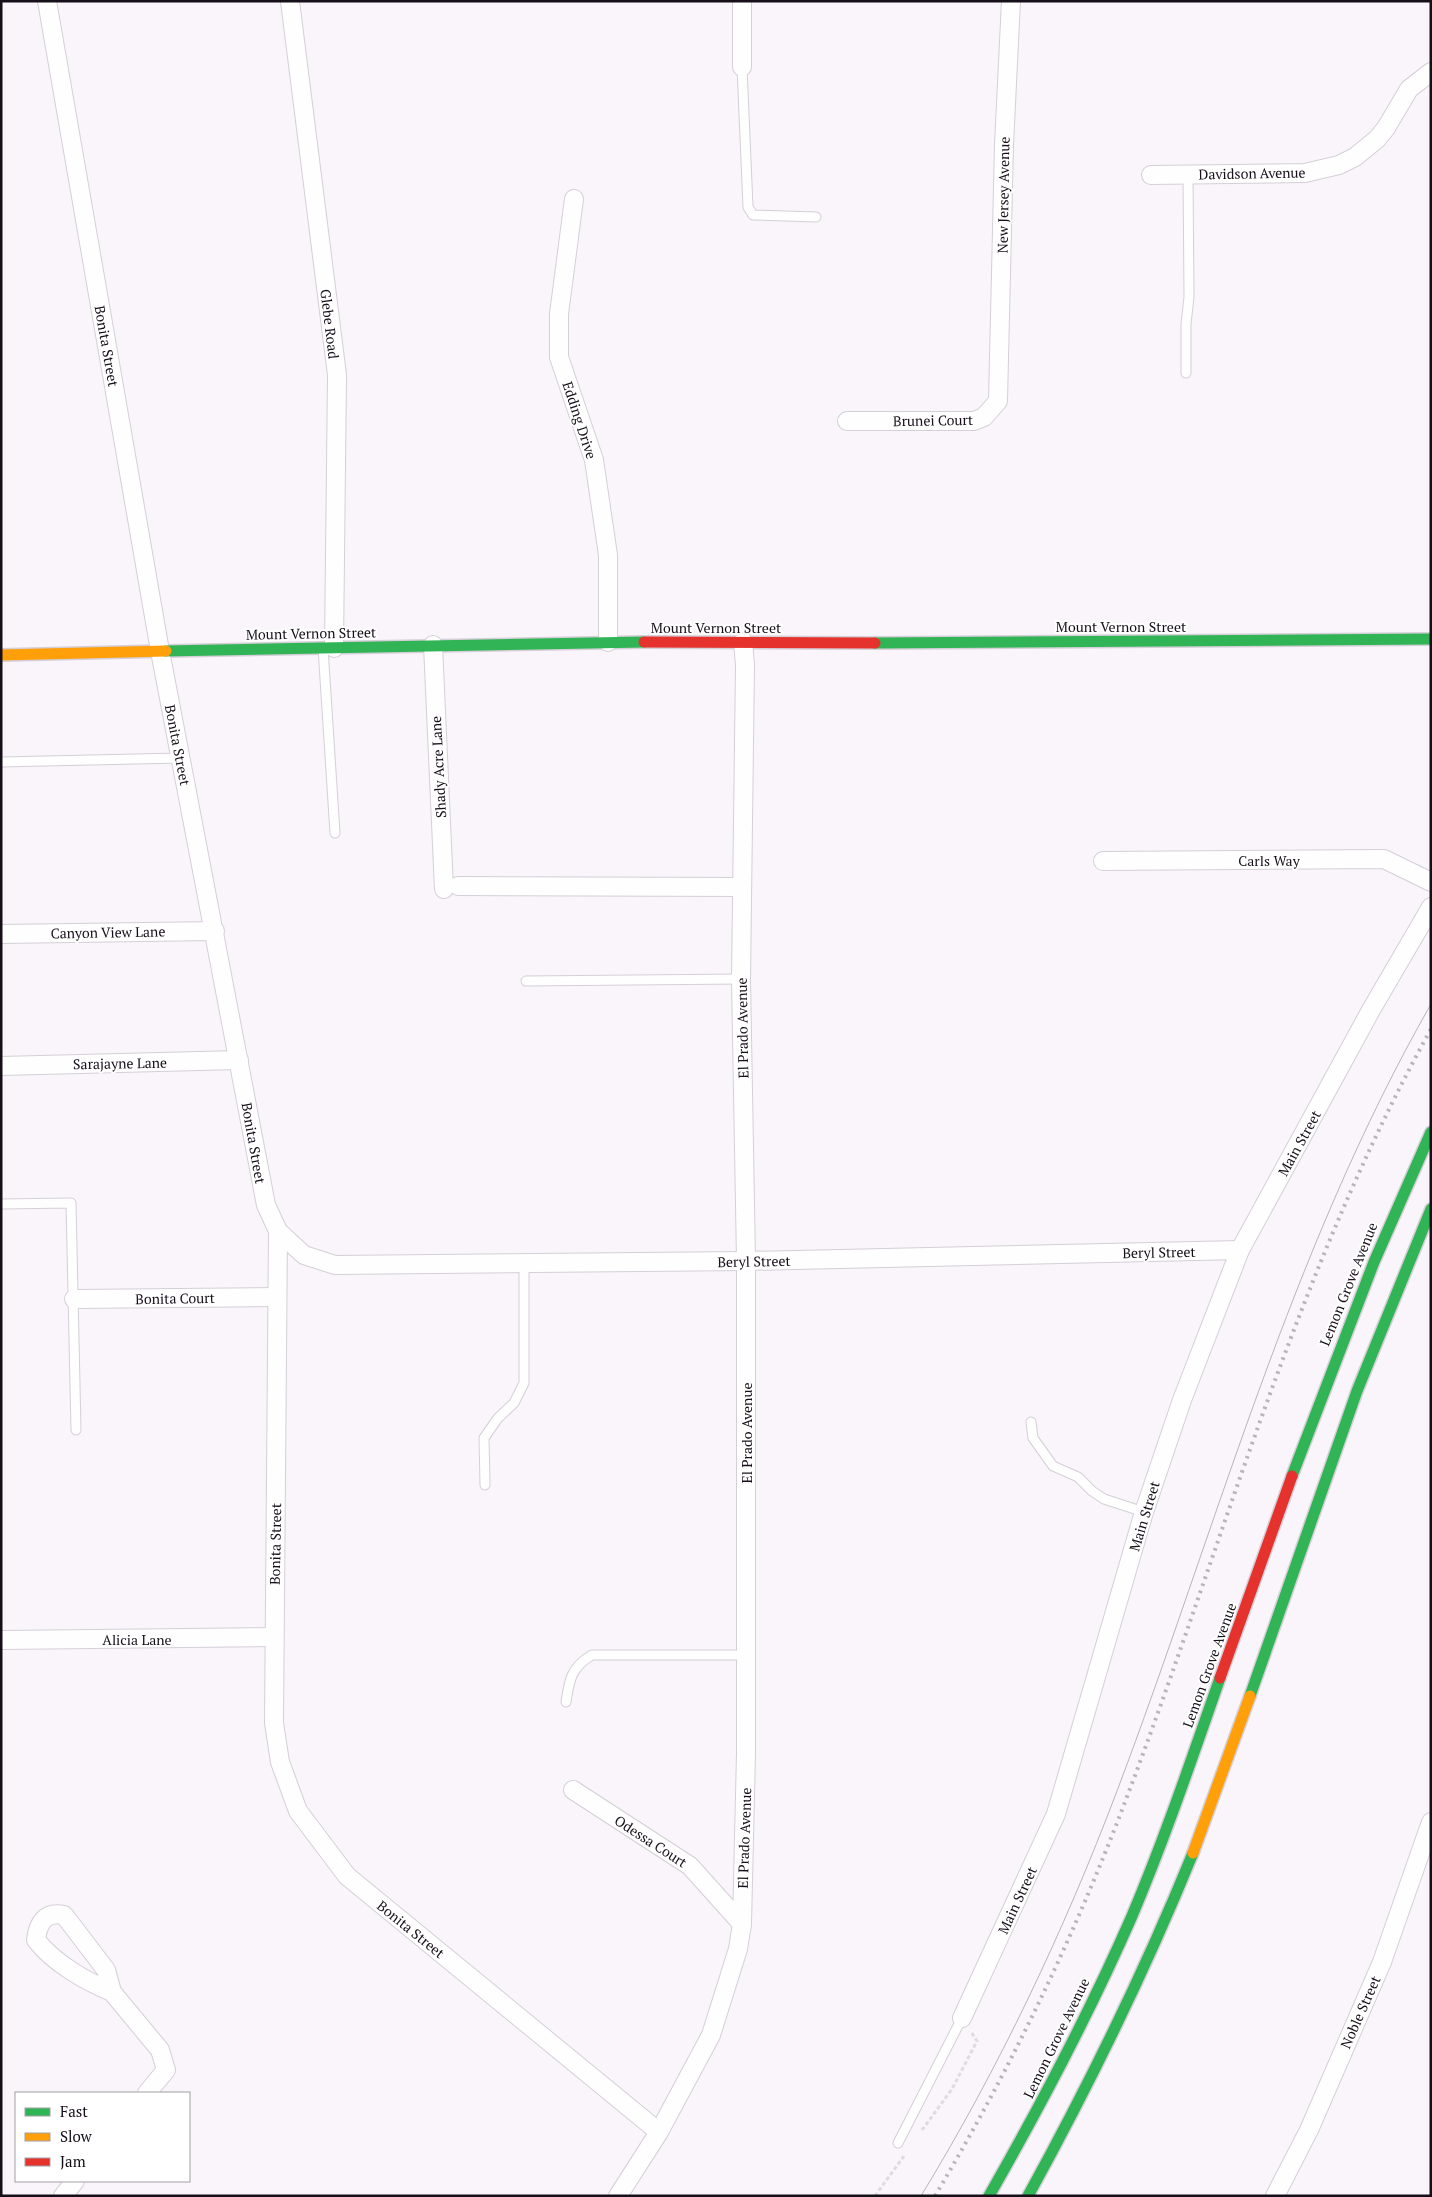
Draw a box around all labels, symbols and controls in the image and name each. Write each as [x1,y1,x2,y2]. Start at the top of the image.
street label: New Jersey Avenue [992,136,1014,254]
street label: Davidson Avenue [1198,163,1306,183]
street label: Glebe Road [316,288,344,360]
street label: Bonita Street [91,304,124,389]
street label: Edding Drive [559,379,601,461]
street label: Brunei Court [893,410,974,430]
street label: Mount Vernon Street [1056,617,1187,636]
street label: Mount Vernon Street [651,618,782,637]
street label: Mount Vernon Street [246,622,377,644]
street label: Bonita Street [161,703,195,788]
street label: Shady Acre Lane [426,715,450,819]
street label: Carls Way [1238,851,1301,870]
street label: Canyon View Lane [50,921,166,943]
street label: El Prado Avenue [732,977,752,1079]
street label: Sarajayne Lane [73,1053,167,1073]
street label: Bonita Street [238,1101,271,1186]
street label: Main Street [1273,1106,1325,1179]
street label: Lemon Grove Avenue [1315,1219,1381,1349]
street label: Beryl Street [1122,1242,1197,1262]
street label: Beryl Street [717,1251,792,1271]
street label: Bonita Court [135,1288,216,1308]
street label: El Prado Avenue [737,1382,756,1484]
street label: Main Street [1124,1478,1164,1553]
street label: Bonita Street [265,1502,285,1585]
street label: Lemon Grove Avenue [1178,1600,1240,1730]
street label: Alicia Lane [102,1630,172,1649]
street label: El Prado Avenue [733,1787,755,1889]
street label: Odessa Court [611,1810,692,1872]
street label: Main Street [993,1862,1041,1937]
street label: Bonita Street [373,1896,449,1963]
street label: Noble Street [1336,1972,1385,2051]
street label: Lemon Grove Avenue [1019,1975,1093,2101]
legend [15,2092,190,2182]
text: Fast [60,2101,88,2121]
text: Slow [60,2126,93,2146]
text: Jam [60,2151,86,2171]

